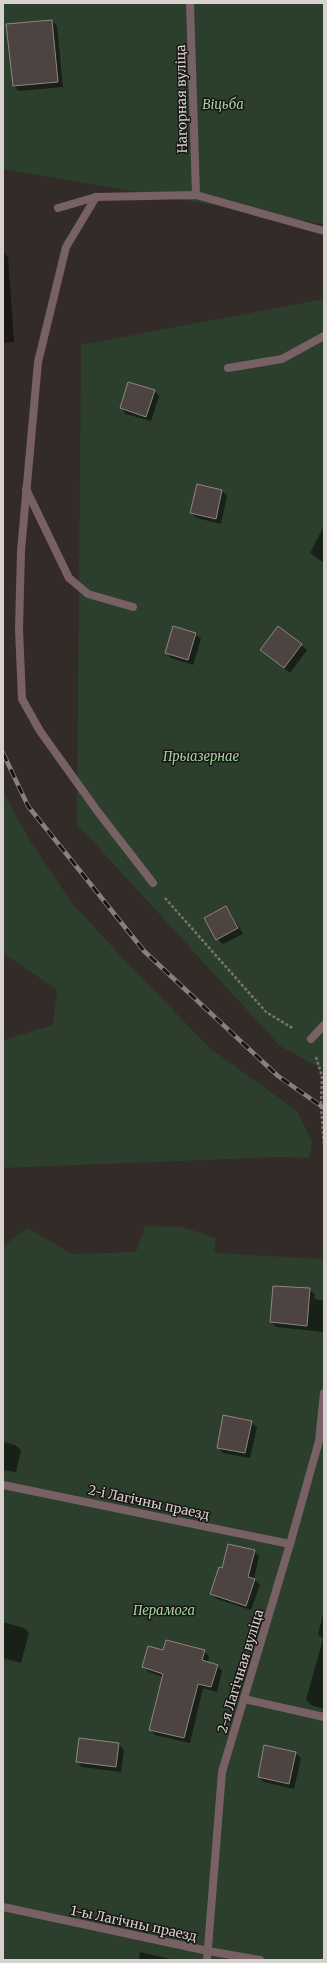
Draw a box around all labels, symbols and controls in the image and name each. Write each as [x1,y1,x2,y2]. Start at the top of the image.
street label: Нагорная вуліца [172,44,191,154]
park label: Віцьба [202,96,244,113]
park label: Прыазернае [163,748,239,765]
street label: 2-і Лагічны праезд [87,1481,211,1524]
park label: Перамога [133,1602,195,1619]
street label: 2-я Лагічная вуліца [214,1607,267,1735]
street label: 1-ы Лагічны праезд [69,1902,199,1945]

